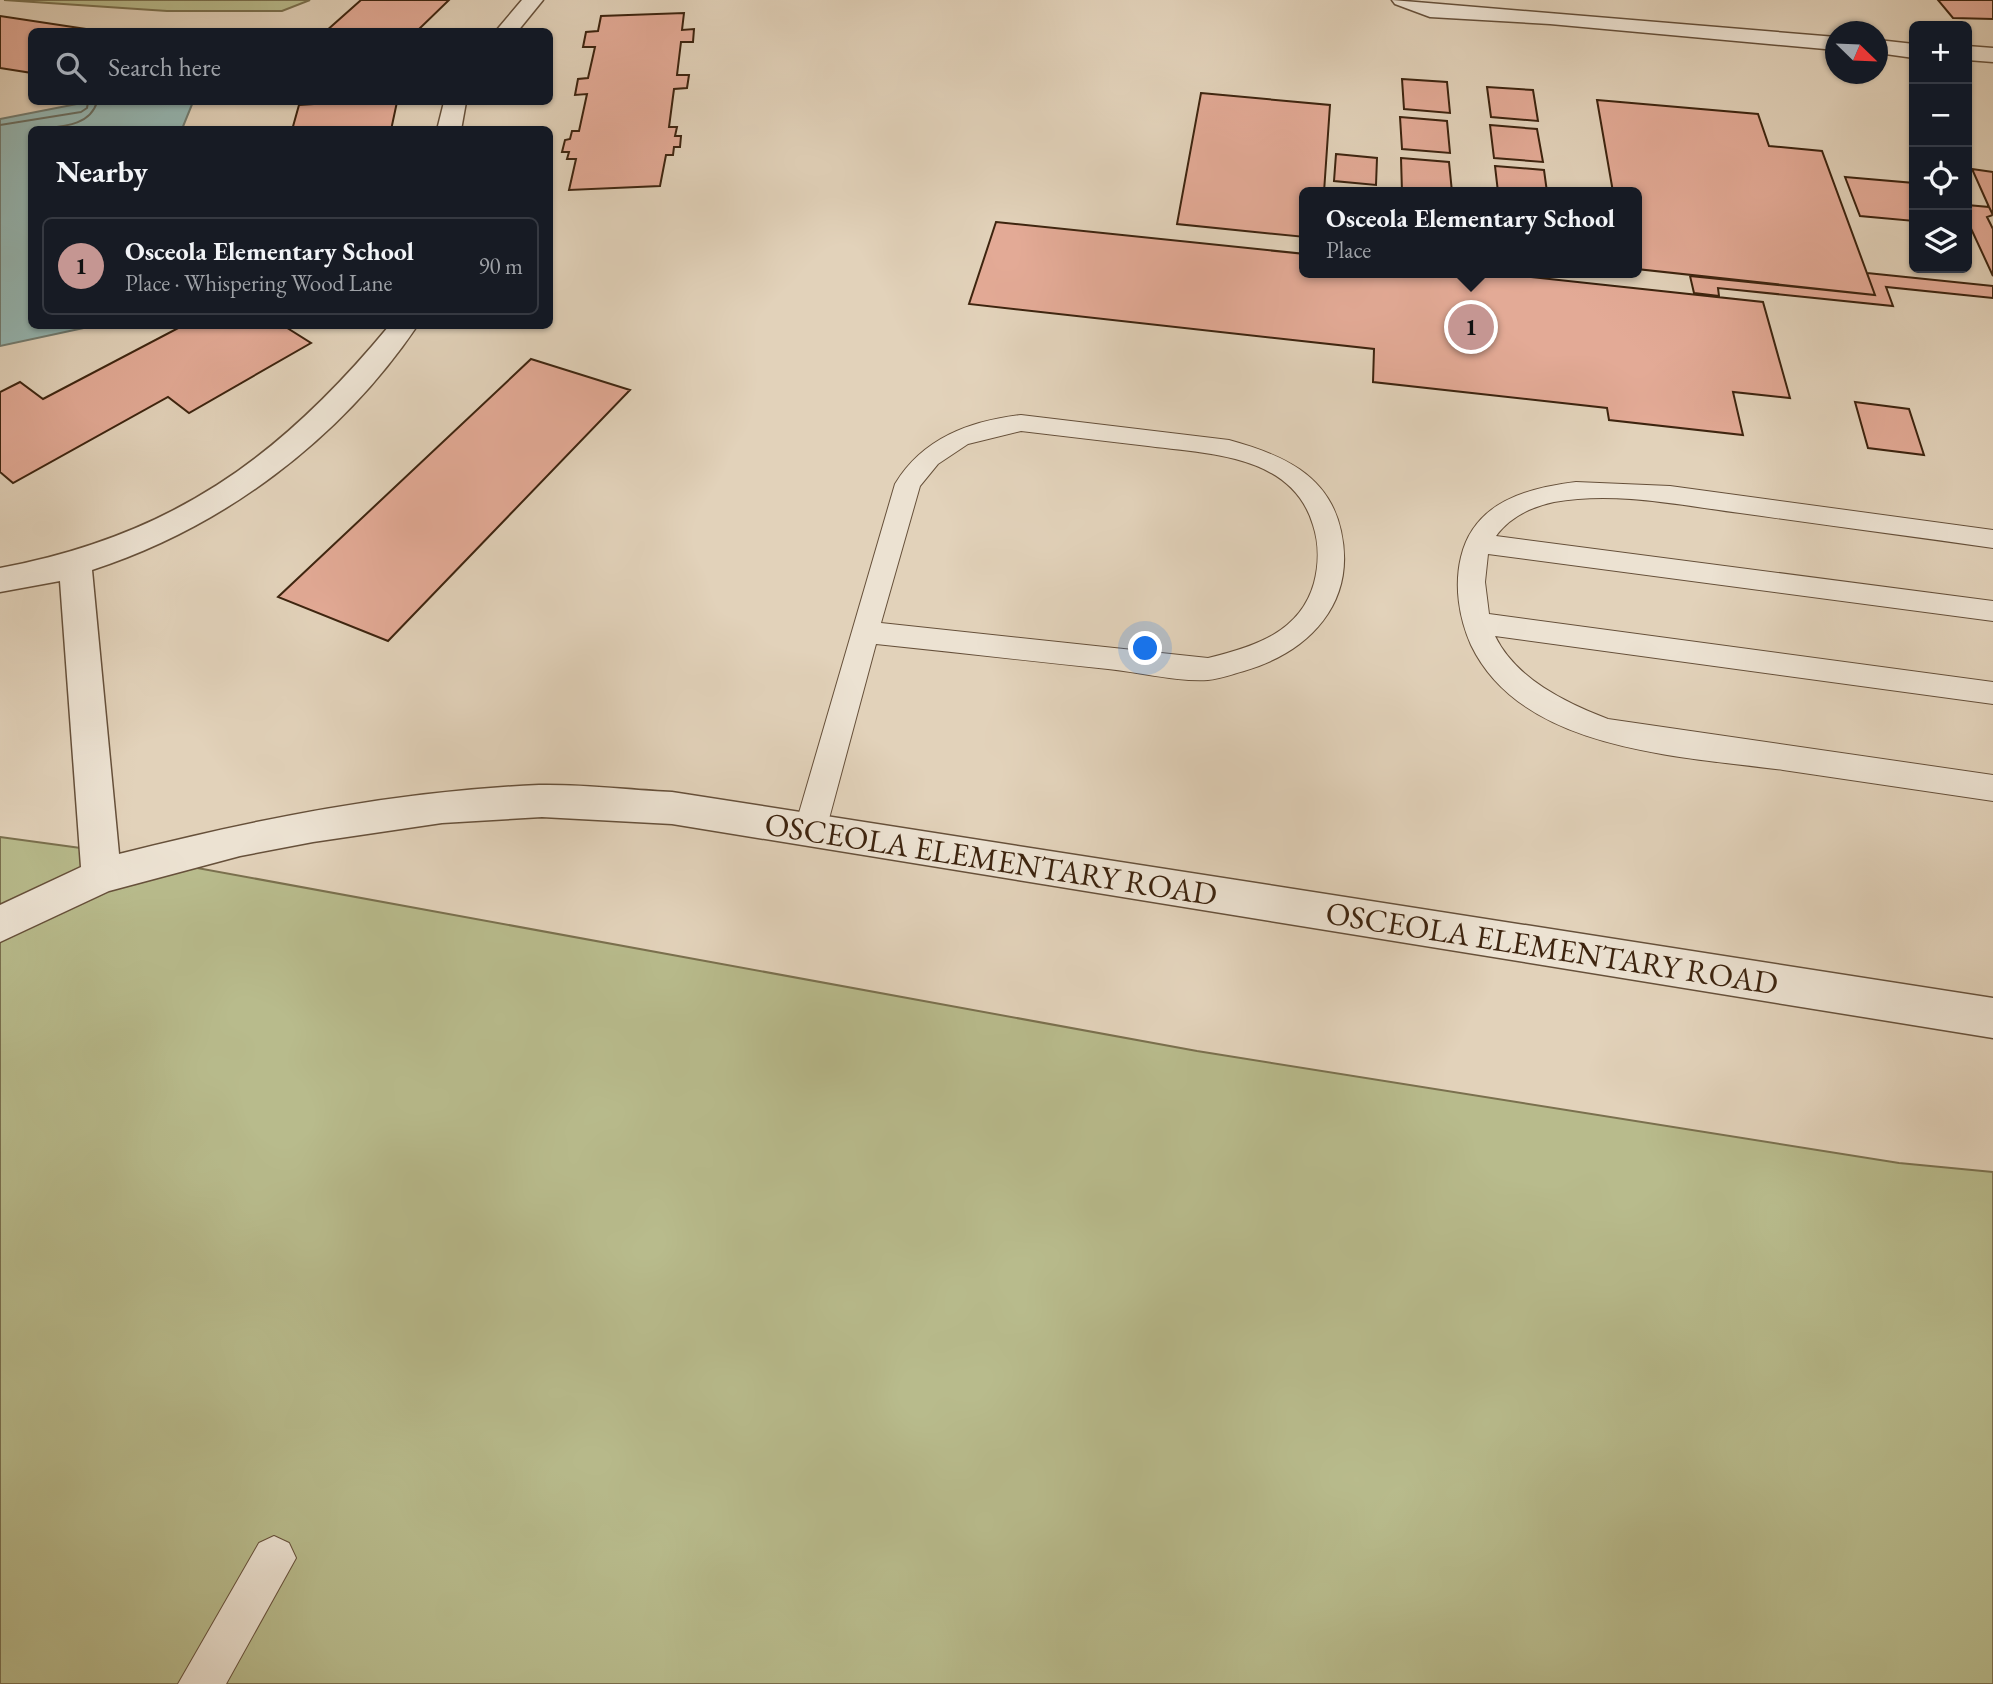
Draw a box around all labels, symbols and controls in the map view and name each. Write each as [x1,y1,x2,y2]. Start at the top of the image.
north arrow [1825,21,1888,84]
map controls [1909,21,1972,273]
button: + [1909,21,1972,84]
search box [28,28,553,105]
icon: search [52,48,90,86]
text: Search here [108,50,221,84]
button: − [1909,84,1972,147]
button: locate [1909,147,1972,210]
text: Nearby [56,152,148,191]
popup [1299,187,1642,278]
text: Osceola Elementary School [1326,201,1615,235]
button: layers [1909,210,1972,273]
text: Osceola Elementary School [125,234,414,268]
text: Place [1326,235,1371,265]
text: 1 [75,251,87,281]
text: 90 m [478,251,523,281]
text: Place · Whispering Wood Lane [125,268,393,298]
pin: 1 [1448,301,1494,353]
your location [1128,631,1162,665]
street label: OSCEOLA ELEMENTARY ROAD [762,802,1220,916]
street label: OSCEOLA ELEMENTARY ROAD [1323,891,1781,1005]

